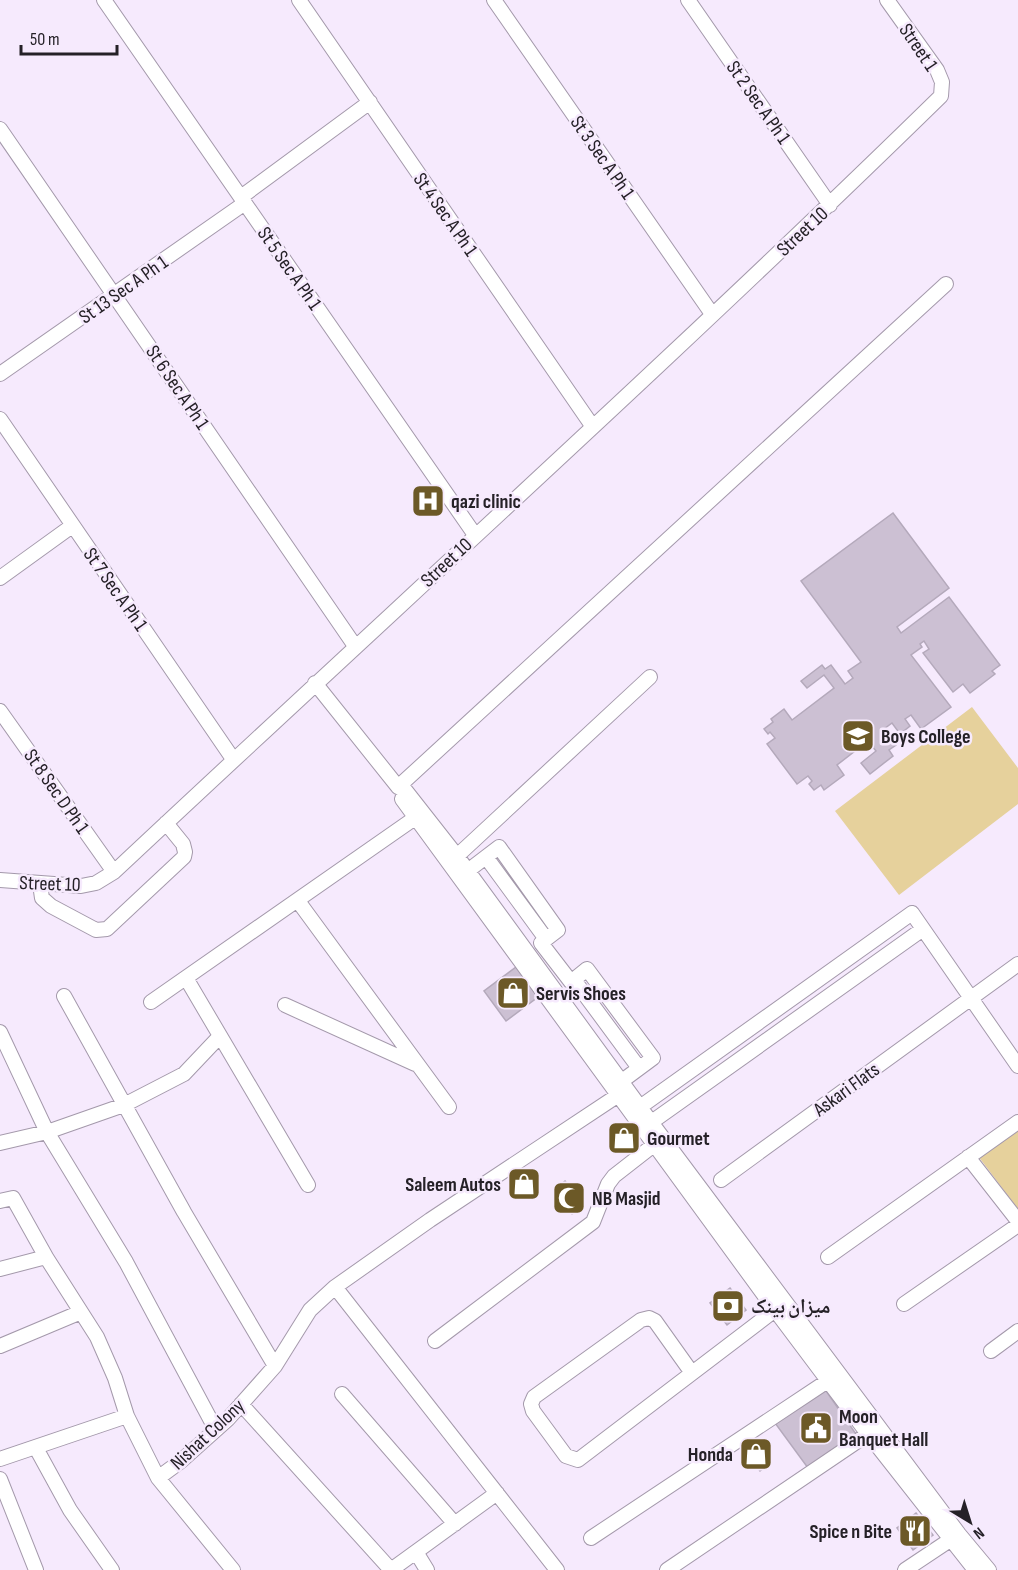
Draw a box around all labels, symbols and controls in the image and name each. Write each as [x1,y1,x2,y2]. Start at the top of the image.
scale bar [21,18,117,56]
street label: Street 1 [894,19,943,76]
text: 50 m [30,29,60,50]
street label: St 2 Sec A Ph 1 [721,56,796,149]
street label: St 3 Sec A Ph 1 [565,111,640,204]
street label: St 4 Sec A Ph 1 [408,168,483,261]
street label: Street 10 [772,202,833,261]
street label: St 5 Sec A Ph 1 [252,222,326,315]
street label: St 13 Sec A Ph 1 [74,250,173,329]
street label: St 6 Sec A Ph 1 [140,341,214,434]
hospital icon: qazi clinic [410,483,446,519]
place label: qazi clinic [451,490,521,514]
street label: Street 10 [416,533,477,592]
street label: St 7 Sec A Ph 1 [78,543,152,636]
school or university icon: Boys College [840,718,876,754]
place label: Boys College [881,725,971,749]
street label: St 8 Sec D Ph 1 [18,745,94,838]
street label: Street 10 [19,871,81,897]
shop icon: Servis Shoes [495,975,531,1011]
place label: Servis Shoes [536,982,626,1006]
street label: Askari Flats [808,1058,884,1122]
shop icon: Gourmet [606,1120,642,1156]
place label: Gourmet [647,1127,710,1151]
shop icon: Saleem Autos [506,1166,542,1202]
place label: Saleem Autos [405,1173,501,1197]
mosque icon: NB Masjid [551,1180,587,1216]
place label: NB Masjid [592,1187,661,1211]
bank icon: میزان بینک [710,1288,746,1324]
place label: میزان بینک [751,1295,830,1319]
street label: Nishat Colony [166,1394,250,1475]
place label: Moon Banquet Hall [839,1405,928,1452]
public building icon: Moon Banquet Hall [798,1410,834,1446]
shop icon: Honda [738,1436,774,1472]
place label: Honda [688,1443,733,1467]
north arrow [940,1492,1000,1552]
restaurant icon: Spice n Bite [897,1513,933,1549]
place label: Spice n Bite [810,1520,892,1544]
text: N [969,1523,988,1543]

